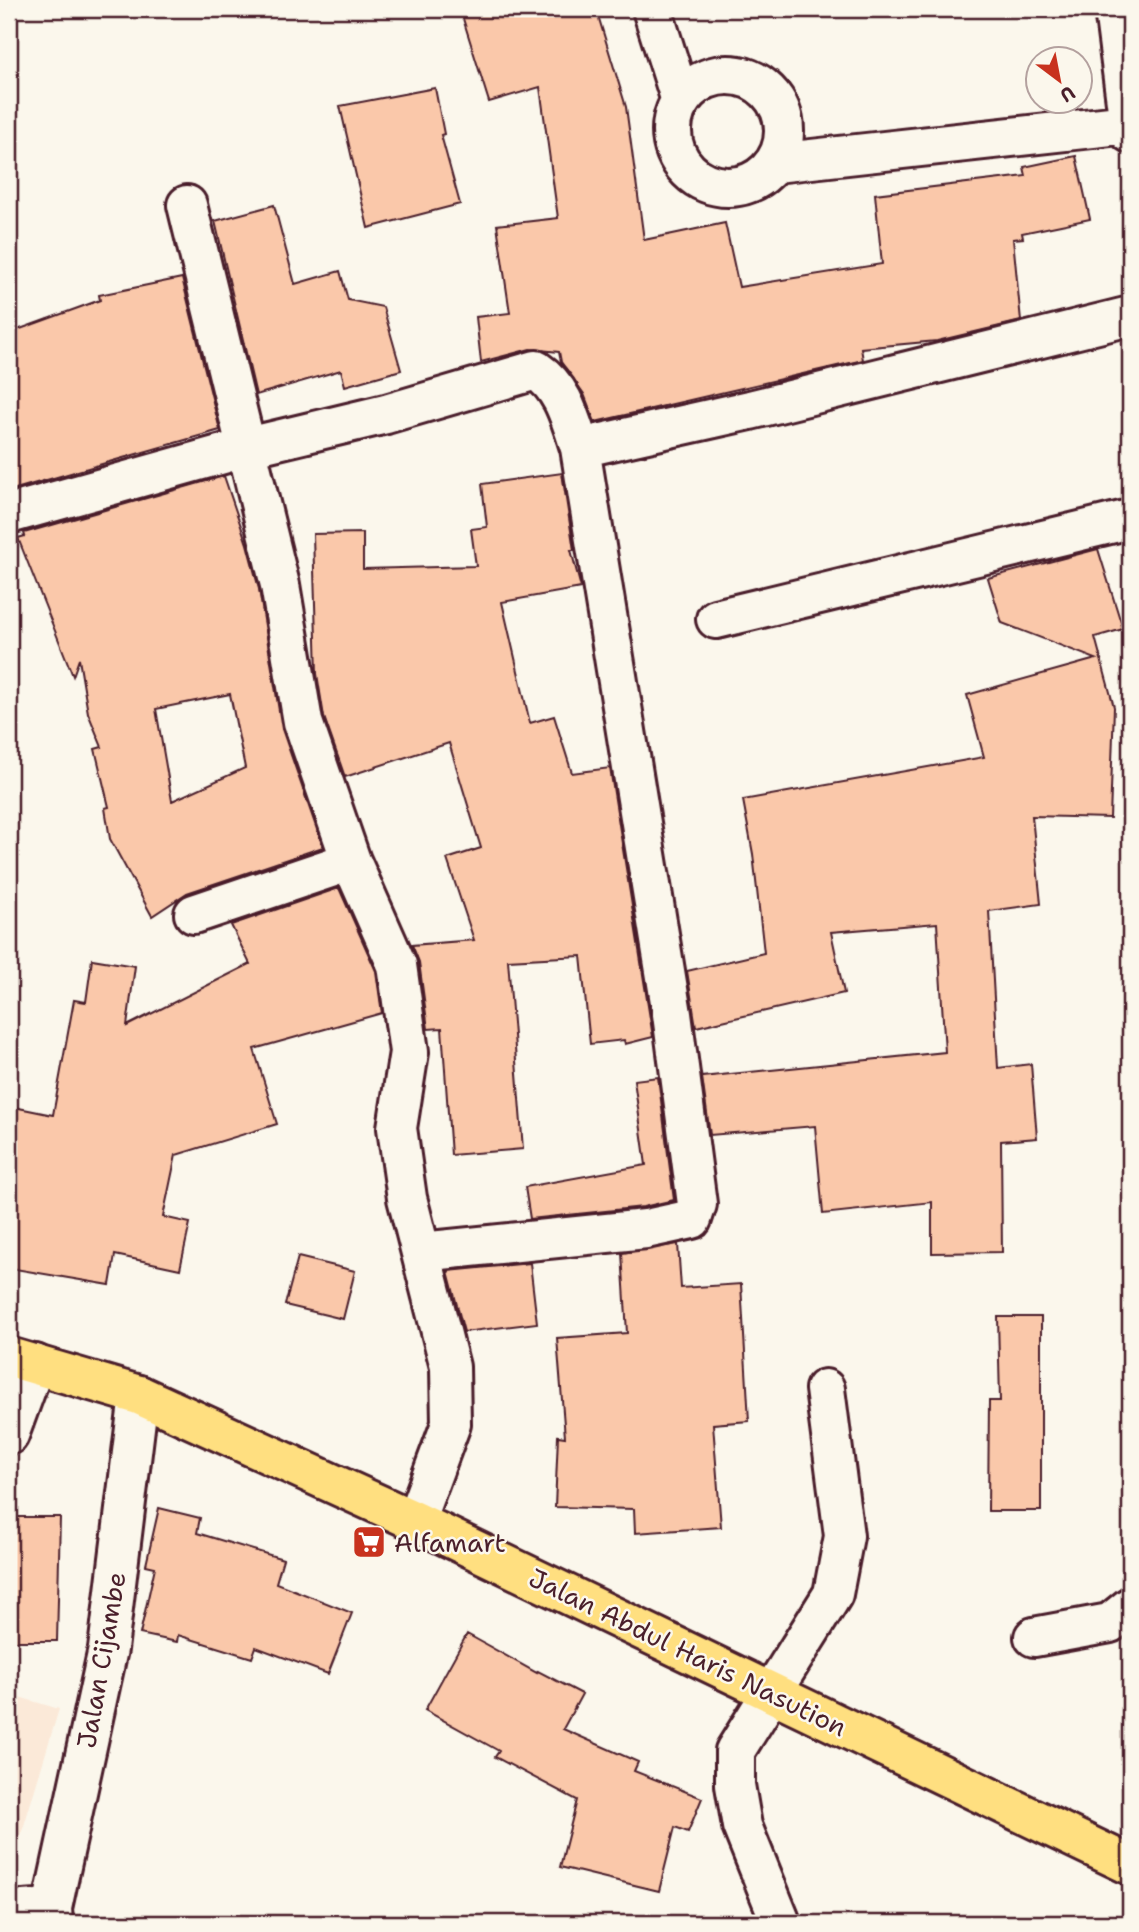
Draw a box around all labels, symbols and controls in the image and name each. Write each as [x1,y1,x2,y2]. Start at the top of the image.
north arrow [1024,46,1094,116]
text: U [1056,80,1080,108]
supermarket icon: Alfamart [350,1523,388,1561]
place label: Alfamart [394,1525,506,1560]
street label: Jalan Abdul Haris Nasution [523,1560,853,1744]
street label: Jalan Cijambe [68,1569,134,1751]

